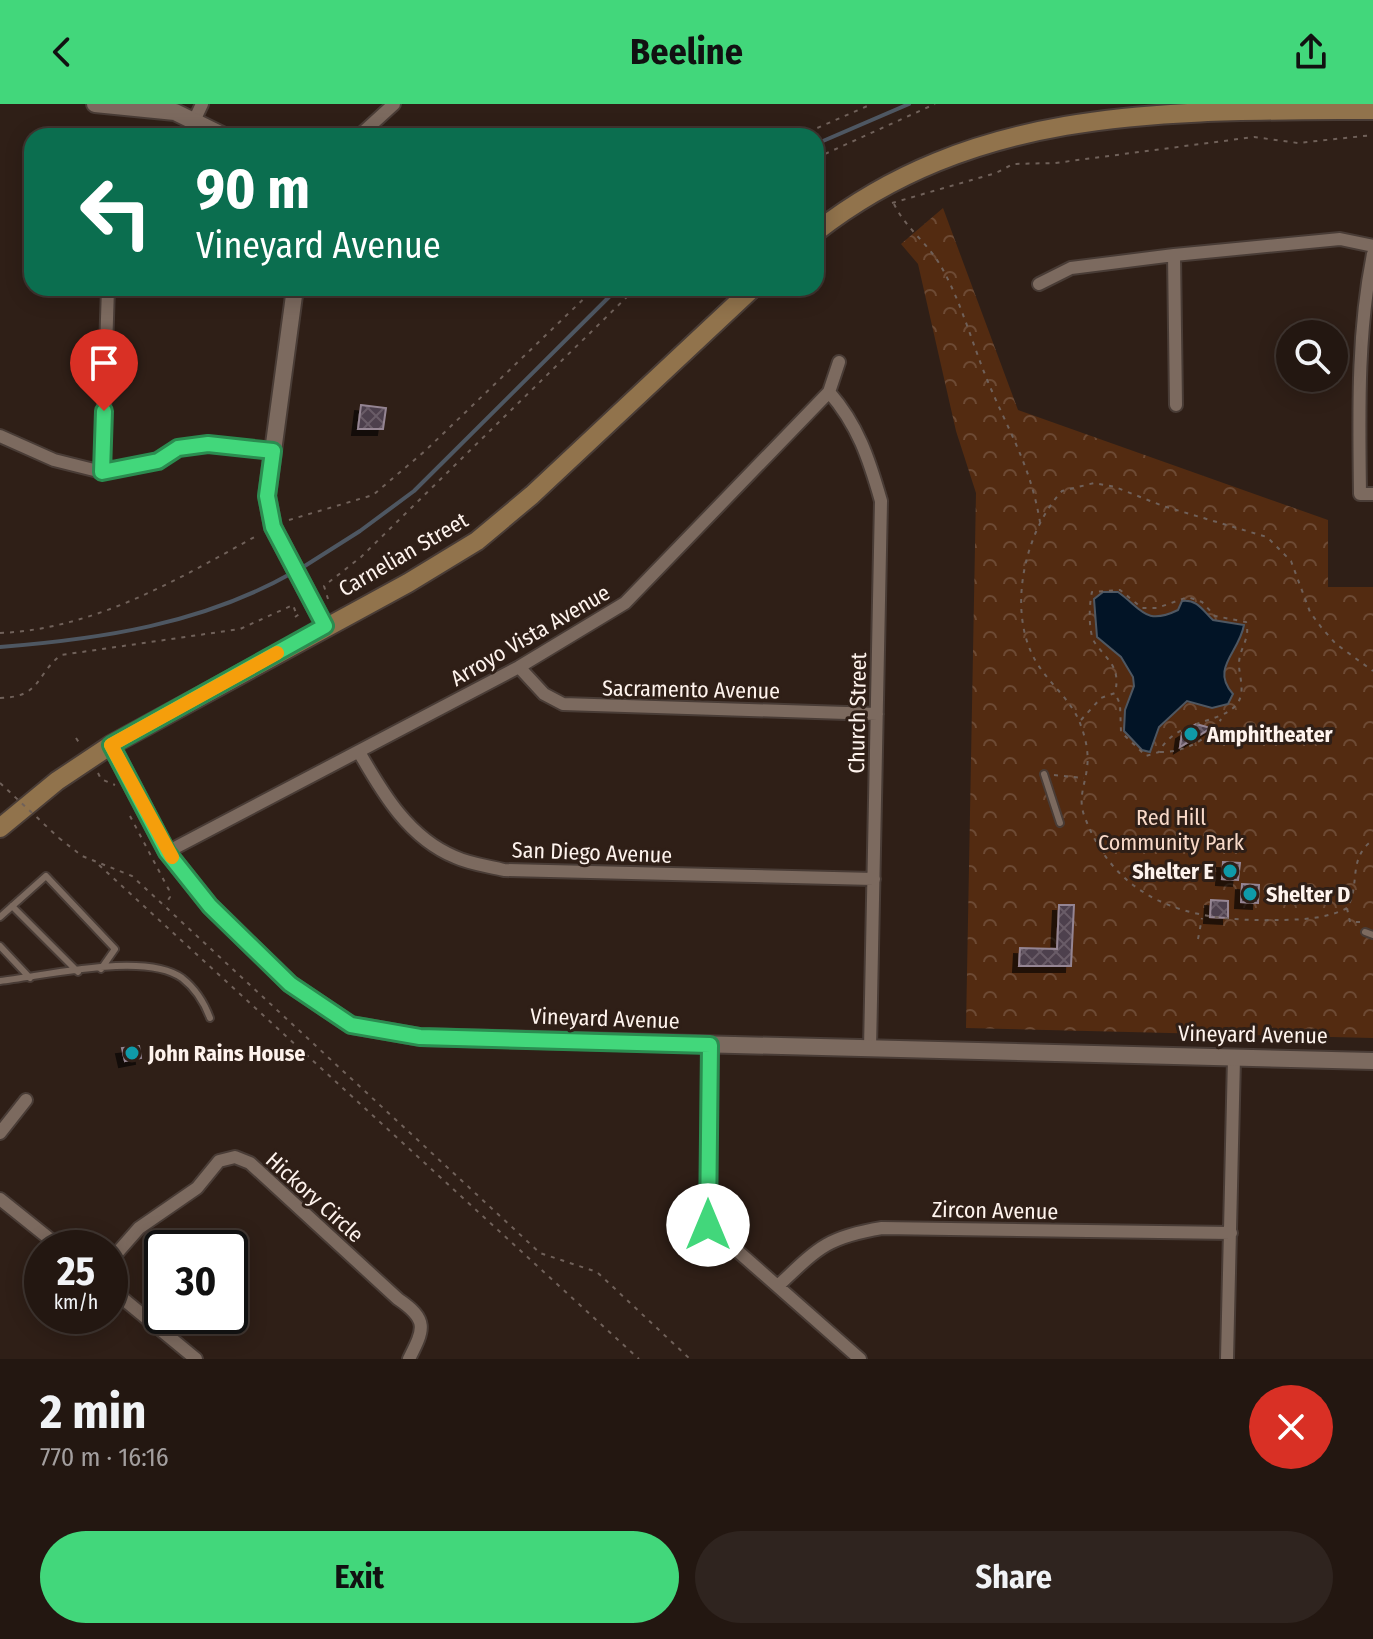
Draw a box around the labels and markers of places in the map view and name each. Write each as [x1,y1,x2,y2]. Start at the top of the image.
pin [70,329,138,411]
place label: Amphitheater [1206,721,1334,748]
marker: Amphitheater [1182,725,1200,743]
place label: Shelter E [1132,858,1214,885]
marker: Shelter E [1221,862,1239,880]
place label: Shelter D [1266,881,1350,908]
marker: Shelter D [1241,885,1259,903]
place label: John Rains House [147,1040,305,1067]
marker: John Rains House [123,1044,141,1062]

